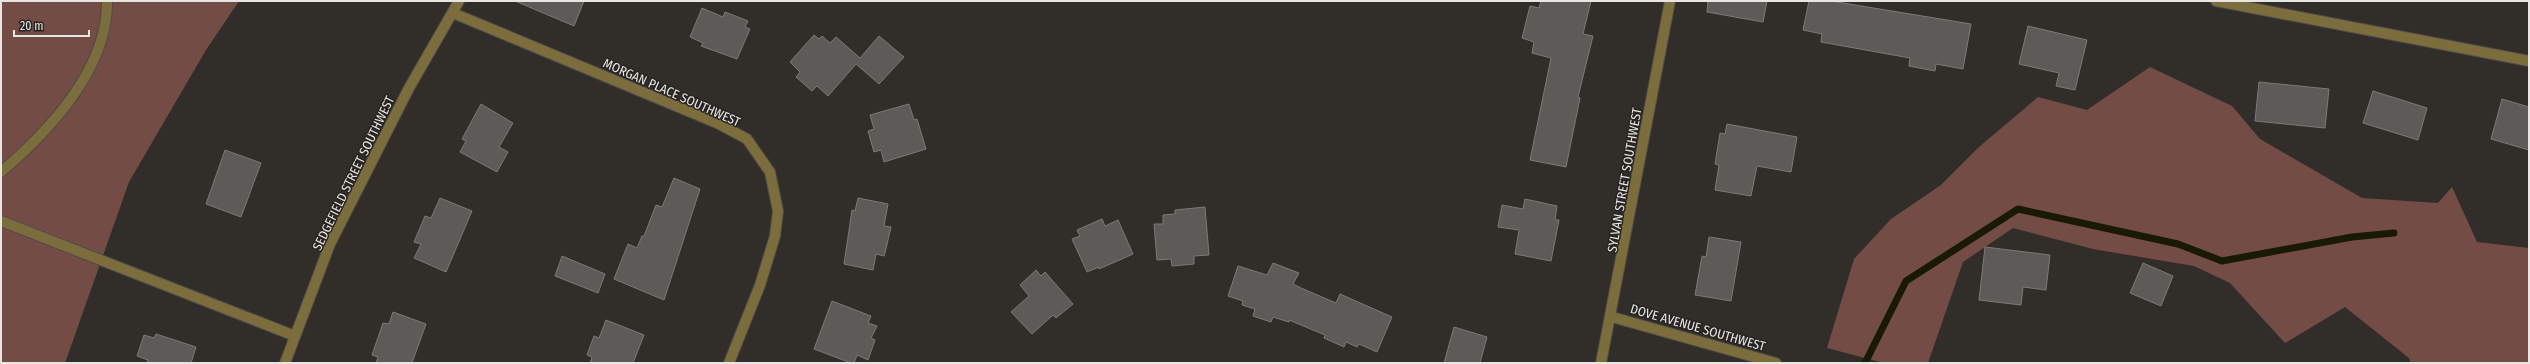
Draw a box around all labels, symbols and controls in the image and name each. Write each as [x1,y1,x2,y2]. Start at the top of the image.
scale bar [14,12,89,38]
text: 20 m [20,19,44,33]
street label: MORGAN PLACE SOUTHWEST [601,55,743,130]
street label: SEDGEFIELD STREET SOUTHWEST [309,94,397,253]
street label: SYLVAN STREET SOUTHWEST [1604,107,1645,253]
street label: DOVE AVENUE SOUTHWEST [1629,301,1767,354]

